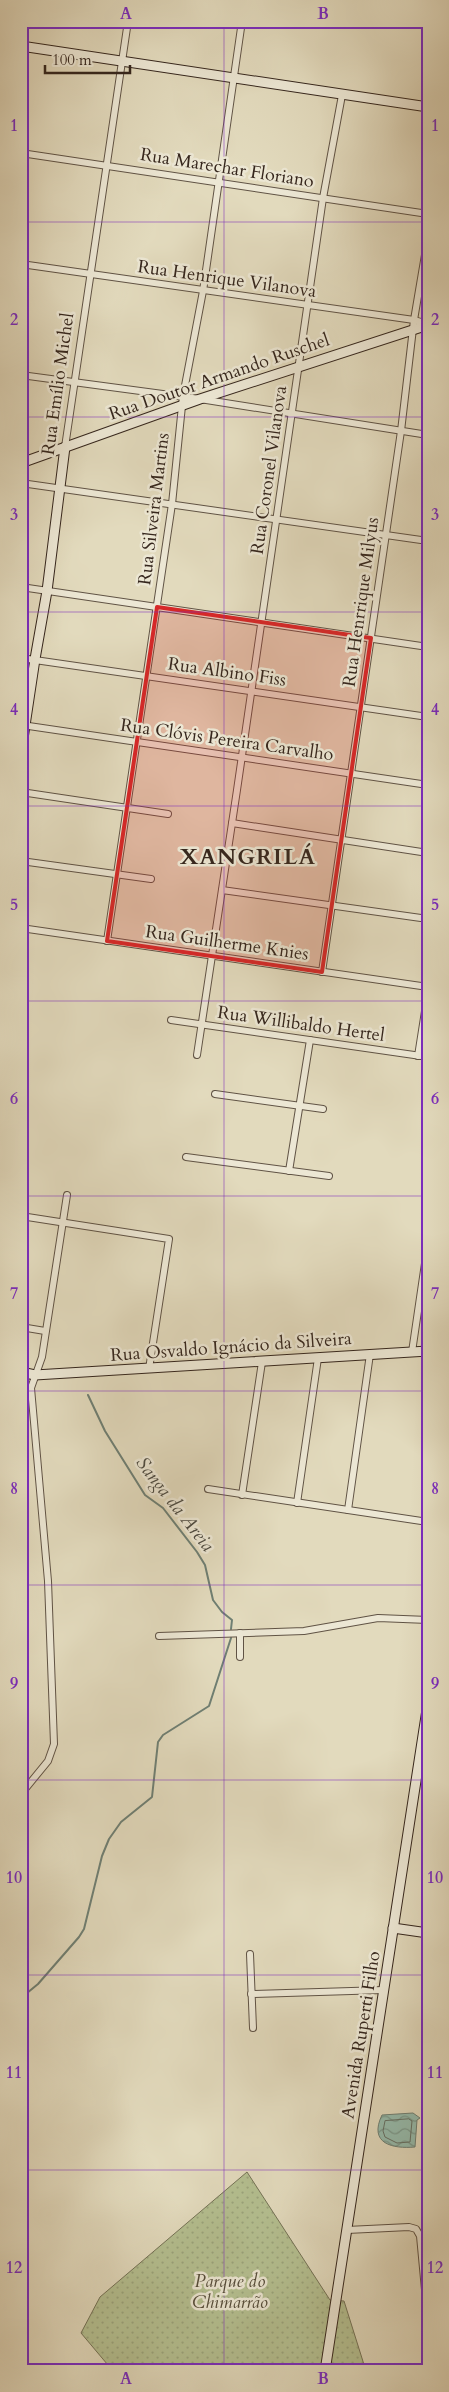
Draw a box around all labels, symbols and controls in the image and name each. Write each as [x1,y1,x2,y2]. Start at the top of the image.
text: A [120,3,132,25]
text: B [317,3,329,25]
scale bar [45,42,130,74]
text: 100 m [52,50,92,70]
text: 1 [10,115,18,137]
text: 1 [431,115,439,137]
street label: Rua Marechar Floriano [138,142,316,194]
street label: Rua Henrique Vilanova [136,254,318,304]
text: 2 [10,309,18,331]
text: 2 [431,309,439,331]
street label: Rua Emílio Michel [36,311,80,457]
street label: Rua Doutor Armando Ruschel [105,327,333,427]
street label: Rua Coronel Vilanova [245,384,293,556]
street label: Rua Silveira Martins [132,431,176,587]
text: 3 [10,504,18,526]
text: 3 [431,504,439,526]
street label: Rua Henrrique Milyus [337,516,385,688]
street label: Rua Albino Fiss [166,651,288,693]
text: 4 [10,699,18,721]
text: 4 [431,699,439,721]
street label: Rua Clóvis Pereira Carvalho [119,713,335,767]
district label: XANGRILÁ [180,842,316,872]
text: 5 [10,894,18,916]
text: 5 [431,894,439,916]
street label: Rua Guilherme Knies [144,919,310,967]
street label: Rua Willibaldo Hertel [216,1000,387,1048]
text: 6 [10,1088,18,1110]
text: 6 [431,1088,439,1110]
text: 7 [10,1283,18,1305]
text: 7 [431,1283,439,1305]
street label: Rua Osvaldo Ignácio da Silveira [110,1326,353,1368]
water label: Sanga da Areia [130,1451,221,1557]
text: 8 [10,1478,18,1500]
text: 8 [431,1478,439,1500]
text: 9 [10,1673,18,1695]
text: 9 [431,1673,439,1695]
text: 10 [6,1867,22,1889]
text: 10 [427,1867,443,1889]
street label: Avenida Ruperti Filho [335,1949,387,2121]
text: 11 [6,2062,22,2084]
text: 11 [427,2062,443,2084]
text: 12 [6,2257,22,2279]
text: 12 [427,2257,443,2279]
park label: Parque do Chimarrão [192,2269,268,2315]
text: A [120,2368,132,2390]
text: B [317,2368,329,2390]

